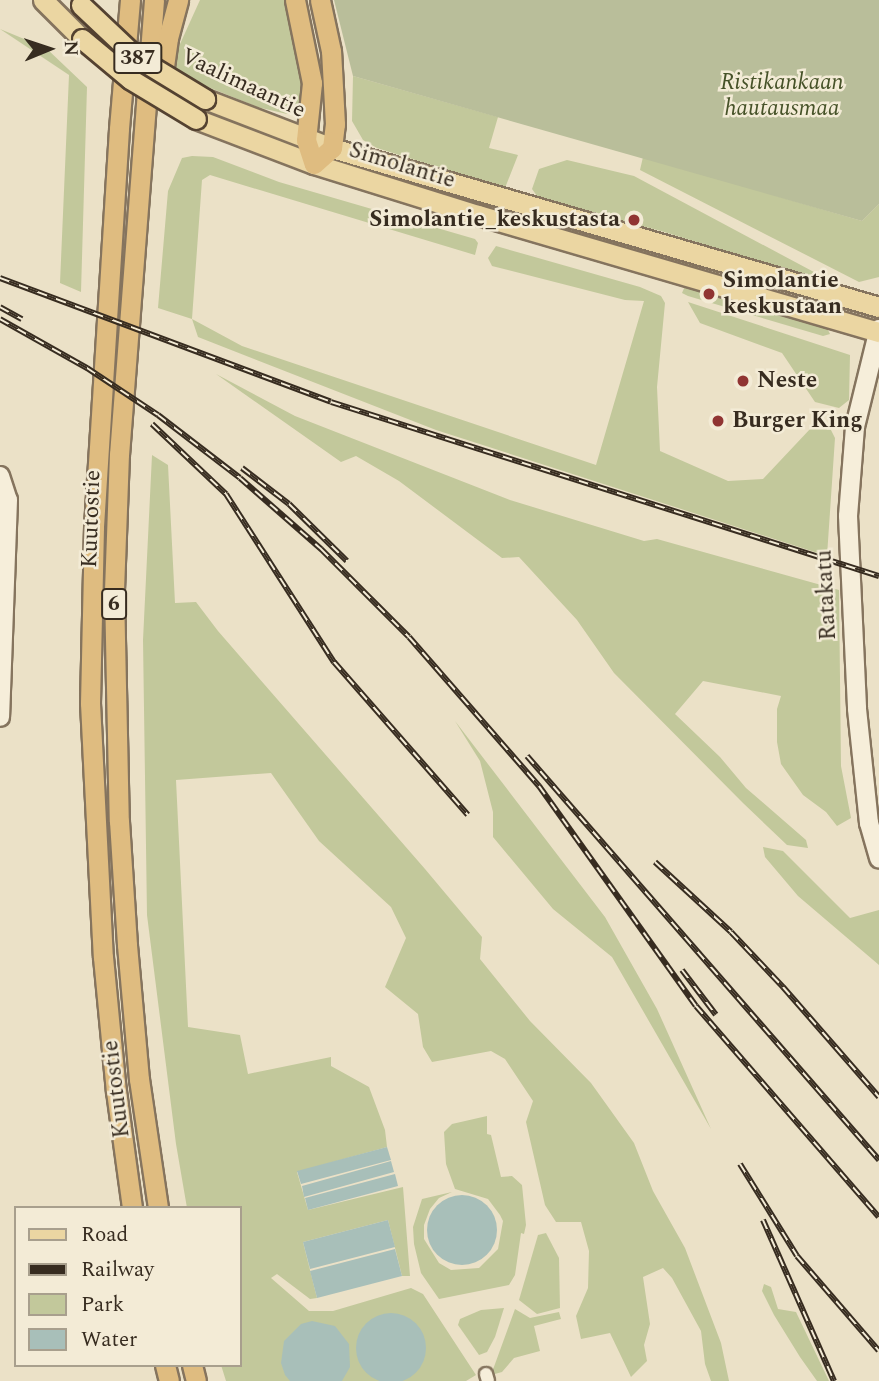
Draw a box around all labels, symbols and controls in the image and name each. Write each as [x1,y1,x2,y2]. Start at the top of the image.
north arrow [14,14,84,84]
text: N [56,40,85,57]
road number: 387 [112,41,164,76]
street label: Vaalimaantie [176,43,310,125]
park label: Ristikankaan hautausmaa [720,69,844,123]
street label: Simolantie [346,137,458,195]
place label: Simolantie_keskustasta [369,206,620,234]
marker: Simolantie_keskustasta [626,212,642,228]
place label: Simolantie keskustaan [723,267,842,321]
marker: Simolantie keskustaan [701,286,717,302]
place label: Neste [757,367,817,395]
marker: Neste [735,373,751,389]
place label: Burger King [732,407,863,435]
marker: Burger King [710,413,726,429]
street label: Kuutostie [76,469,108,569]
street label: Ratakatu [811,549,843,641]
road number: 6 [100,586,128,622]
street label: Kuutostie [97,1038,137,1140]
legend [14,1206,242,1367]
text: Road [81,1219,128,1251]
text: Railway [81,1254,154,1286]
text: Park [81,1289,124,1321]
text: Water [81,1324,137,1356]

